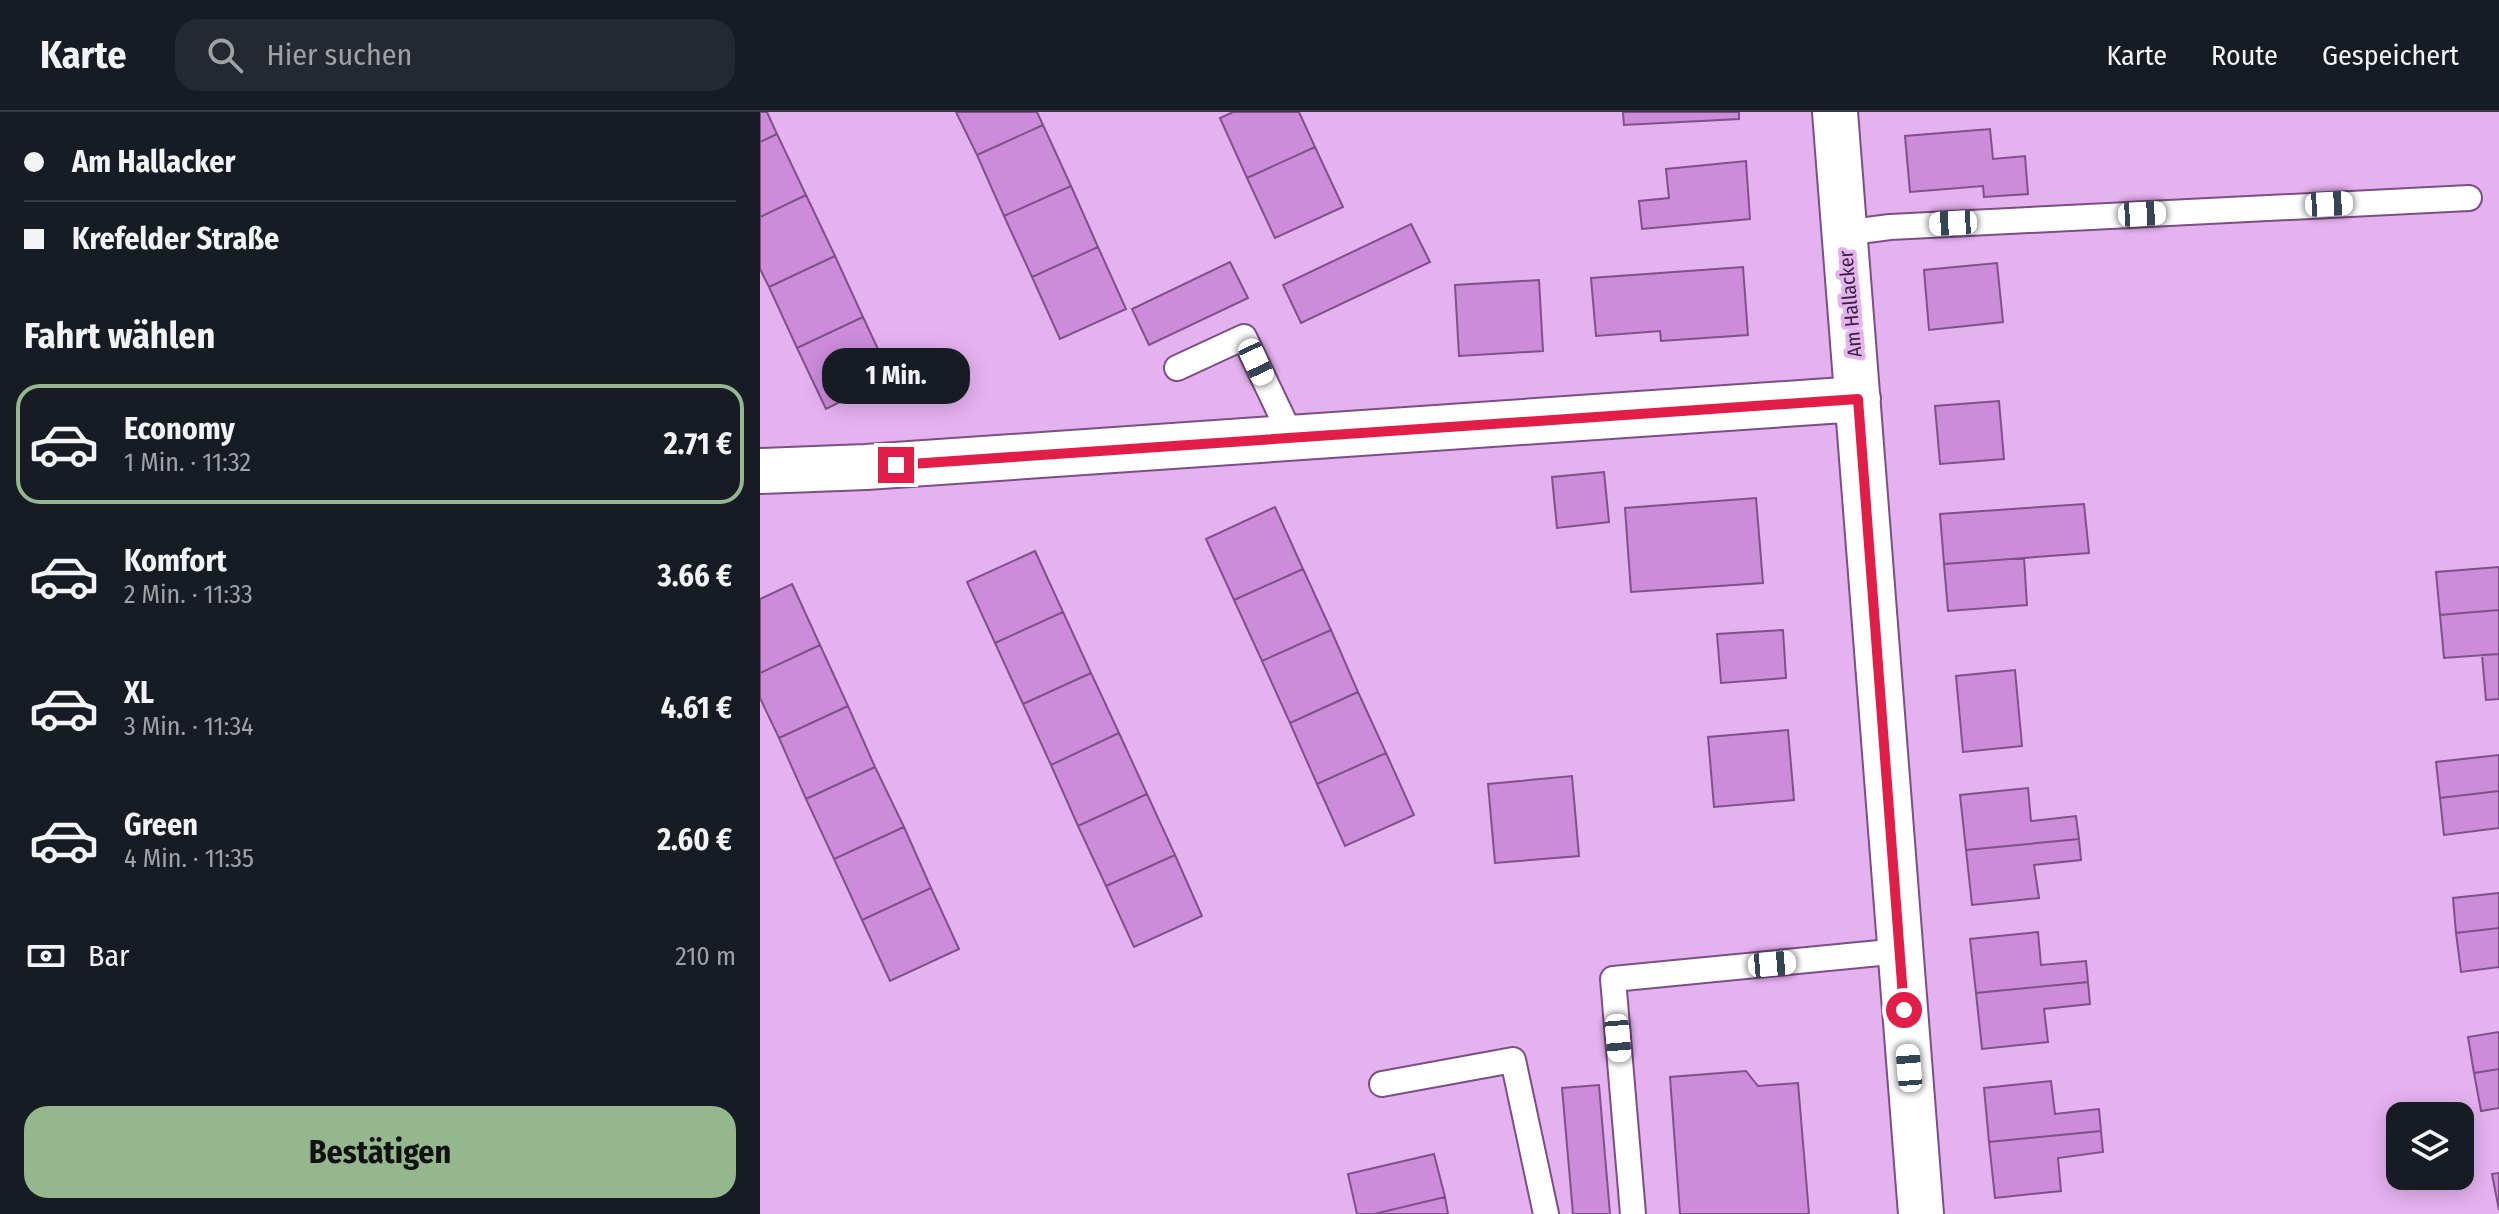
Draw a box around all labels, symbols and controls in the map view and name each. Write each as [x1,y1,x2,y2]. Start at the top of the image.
search box [175,19,735,91]
text: Karte [40,32,127,78]
icon: search [203,33,247,77]
text: Hier suchen [267,37,412,73]
text: Karte [2106,39,2167,72]
text: Route [2211,39,2278,72]
text: Gespeichert [2322,39,2459,72]
text: Am Hallacker [72,144,235,180]
car [2304,191,2354,217]
car [2117,201,2167,227]
car [1928,210,1978,236]
text: Krefelder Straße [72,221,279,257]
street label: Am Hallacker [1833,250,1867,358]
text: Fahrt wählen [24,314,215,358]
car [1235,335,1277,389]
callout: 1 Min. [822,349,970,405]
text: 1 Min. [865,360,927,391]
icon: car [28,408,100,480]
text: Economy [124,411,235,447]
text: 2.71 € [664,426,732,462]
text: 1 Min. · 11:32 [124,447,251,478]
route end [878,447,914,483]
icon: car [28,540,100,612]
text: Komfort [124,543,227,579]
text: 3.66 € [658,558,732,594]
text: 2 Min. · 11:33 [124,579,253,610]
icon: car [28,672,100,744]
text: XL [124,675,154,711]
text: 4.61 € [661,690,732,726]
text: 3 Min. · 11:34 [124,711,254,742]
icon: car [28,804,100,876]
text: Green [124,807,198,843]
text: 2.60 € [657,822,732,858]
text: 4 Min. · 11:35 [124,843,254,874]
icon: cash [24,934,68,978]
text: Bar [88,938,130,974]
text: 210 m [675,941,736,972]
car [1747,950,1797,978]
route start [1886,992,1922,1028]
car [1604,1013,1632,1063]
car [1895,1043,1923,1093]
map controls [2386,1102,2474,1190]
button: layers [2386,1102,2474,1190]
button: Bestätigen [24,1106,736,1198]

